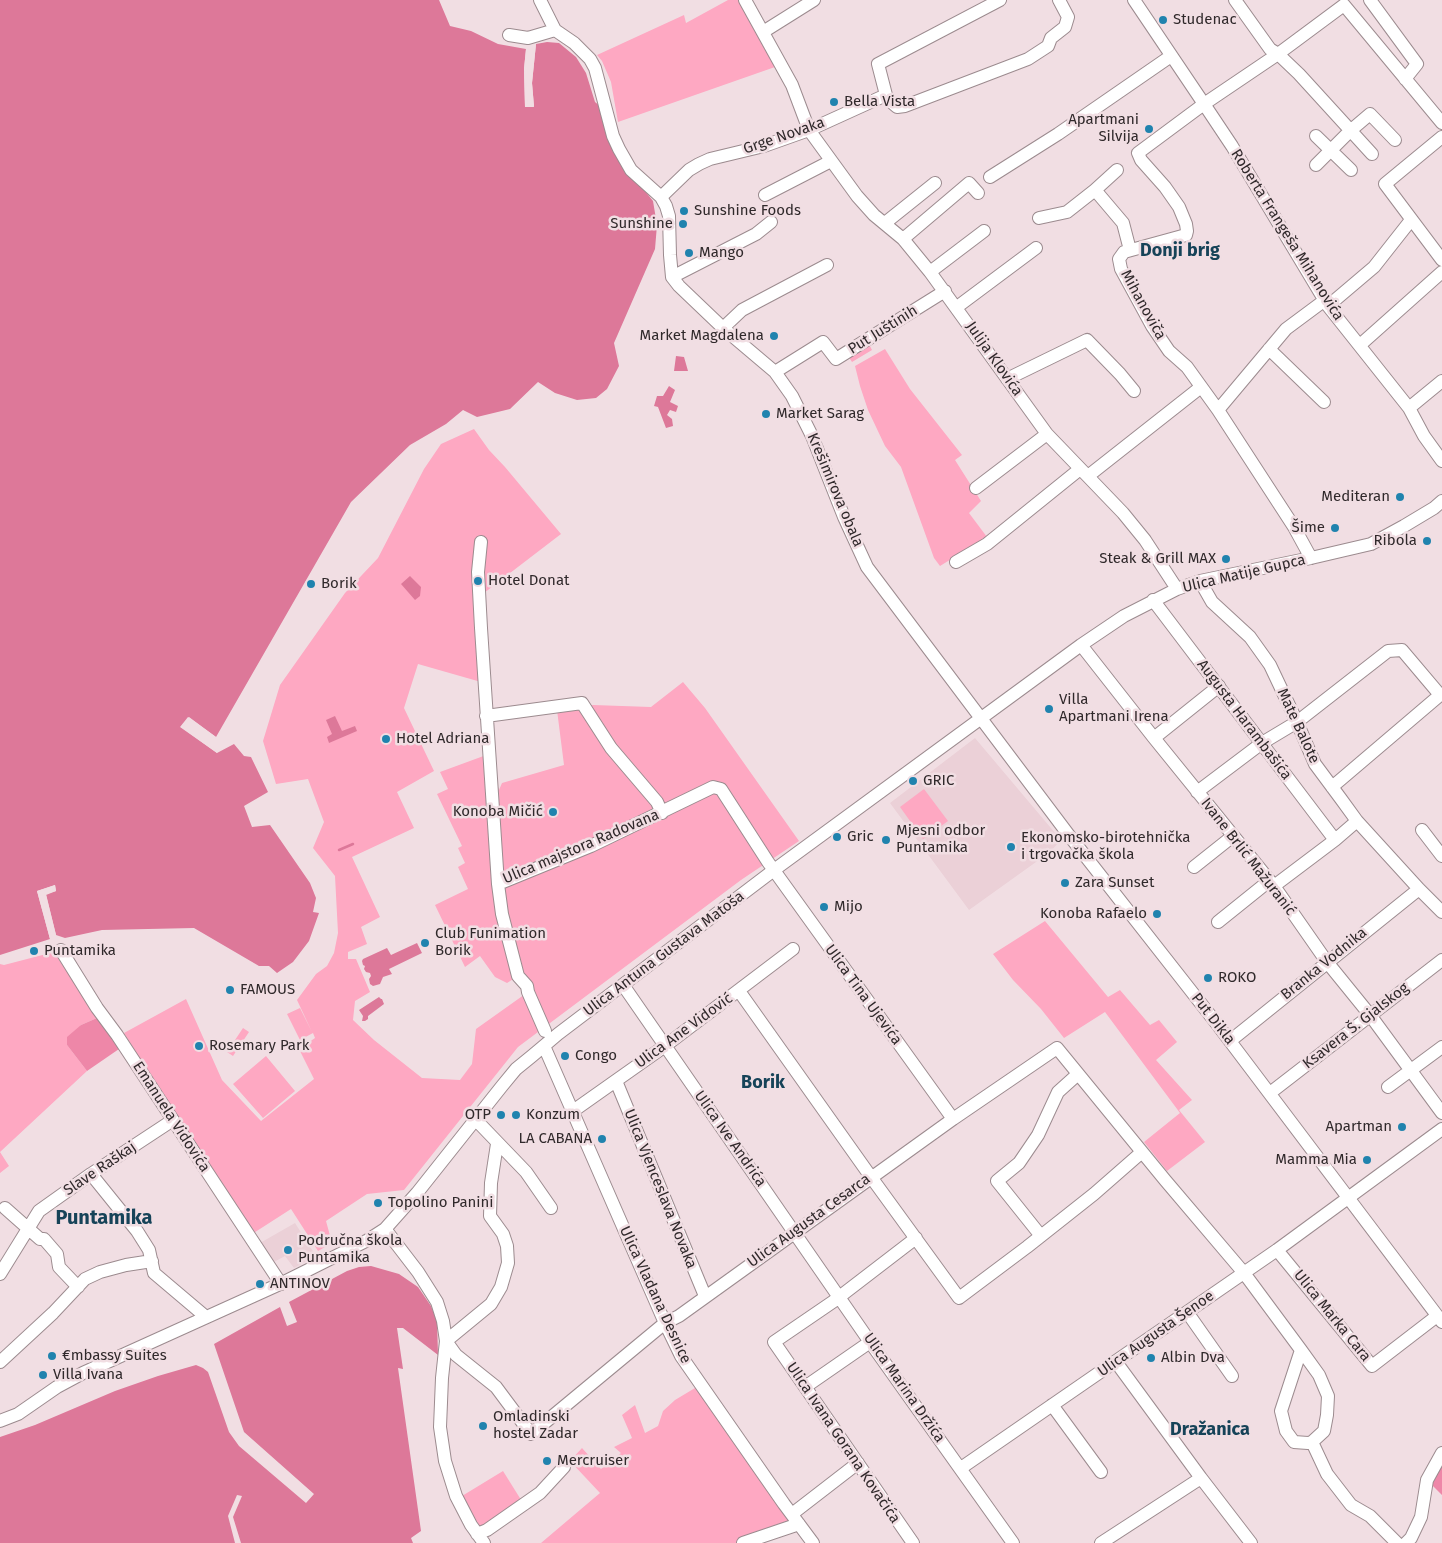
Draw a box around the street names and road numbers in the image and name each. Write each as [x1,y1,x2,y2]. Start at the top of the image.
street label: Grge Novaka [741,114,827,158]
street label: Roberta Frangeša Mihanovića [1227,146,1347,324]
street label: Mihanoviča [1116,267,1170,343]
street label: Put Juštinih [845,302,921,358]
street label: Julija Klovića [962,318,1026,400]
street label: Krešimirova obala [803,430,867,550]
street label: Ulica Matije Gupca [1181,551,1307,597]
street label: Augusta Harambašića [1193,656,1295,784]
street label: Mate Balote [1273,686,1323,766]
street label: Ivane Brlić Mažuranić [1197,795,1299,919]
street label: Ulica majstora Radovana [500,806,662,888]
street label: Ulica Antuna Gustava Matoša [580,888,748,1020]
street label: Branka Vodnika [1277,924,1371,1004]
street label: Ulica Tina Ujevića [821,941,905,1049]
street label: Ksavera Š. Gjalskog [1299,979,1413,1073]
street label: Ulica Ane Vidović [632,990,736,1072]
street label: Put Dikla [1187,990,1239,1048]
street label: Emanuela Vidovića [129,1058,213,1176]
street label: Ulica Ive Andrića [690,1087,770,1191]
street label: Ulica Vjenceslava Novaka [620,1107,700,1271]
street label: Slave Raškaj [60,1138,140,1200]
street label: Ulica Augusta Cesarca [744,1170,874,1272]
street label: Ulica Vladana Desnice [615,1223,695,1367]
street label: Ulica Marka Cara [1290,1267,1374,1365]
street label: Ulica Augusta Šenoe [1094,1287,1218,1381]
street label: Ulica Marina Držića [859,1330,949,1446]
street label: Ulica Ivana Gorana Kovačića [782,1359,904,1527]

